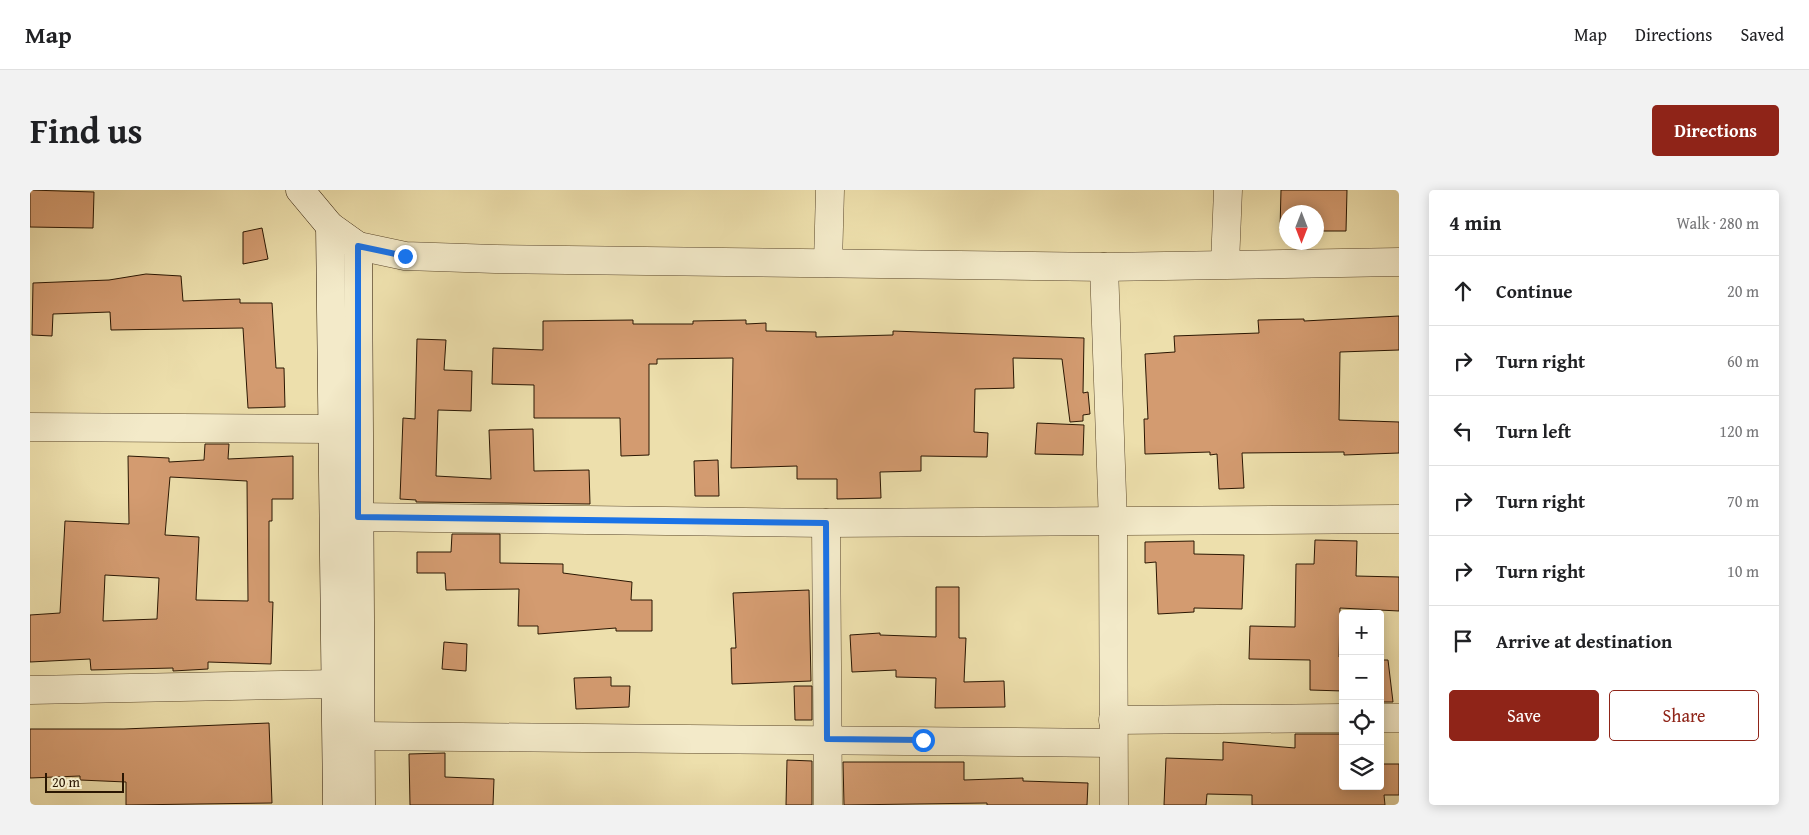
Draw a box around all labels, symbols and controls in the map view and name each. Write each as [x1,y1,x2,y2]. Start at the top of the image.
text: Map [25,17,72,52]
text: Map [1574,21,1607,48]
text: Directions [1635,21,1712,48]
text: Saved [1740,21,1784,48]
text: Find us [30,105,143,156]
button: Directions [1652,105,1779,156]
north arrow [1279,205,1324,250]
text: 4 min [1449,207,1501,238]
text: Walk · 280 m [1676,211,1759,235]
route end [394,245,417,268]
icon: ahead [1449,277,1477,305]
text: Continue [1496,277,1573,305]
text: 20 m [1727,279,1759,303]
icon: right [1449,347,1477,375]
text: Turn right [1496,347,1585,375]
text: 60 m [1727,349,1759,373]
icon: left [1449,417,1477,445]
text: Turn left [1496,417,1571,445]
text: 120 m [1719,419,1759,443]
icon: right [1449,487,1477,515]
text: Turn right [1496,487,1585,515]
text: 70 m [1727,489,1759,513]
icon: right [1449,557,1477,585]
text: Turn right [1496,557,1585,585]
text: 10 m [1727,559,1759,583]
map controls [1339,610,1384,790]
button: + [1339,610,1384,655]
icon: arrive [1449,627,1477,655]
text: Arrive at destination [1496,627,1672,655]
button: − [1339,655,1384,700]
button: Save [1449,690,1599,741]
button: Share [1609,690,1759,741]
button: locate [1339,700,1384,745]
route start [912,729,935,752]
button: layers [1339,745,1384,790]
scale bar [45,770,124,793]
text: 20 m [52,772,80,792]

